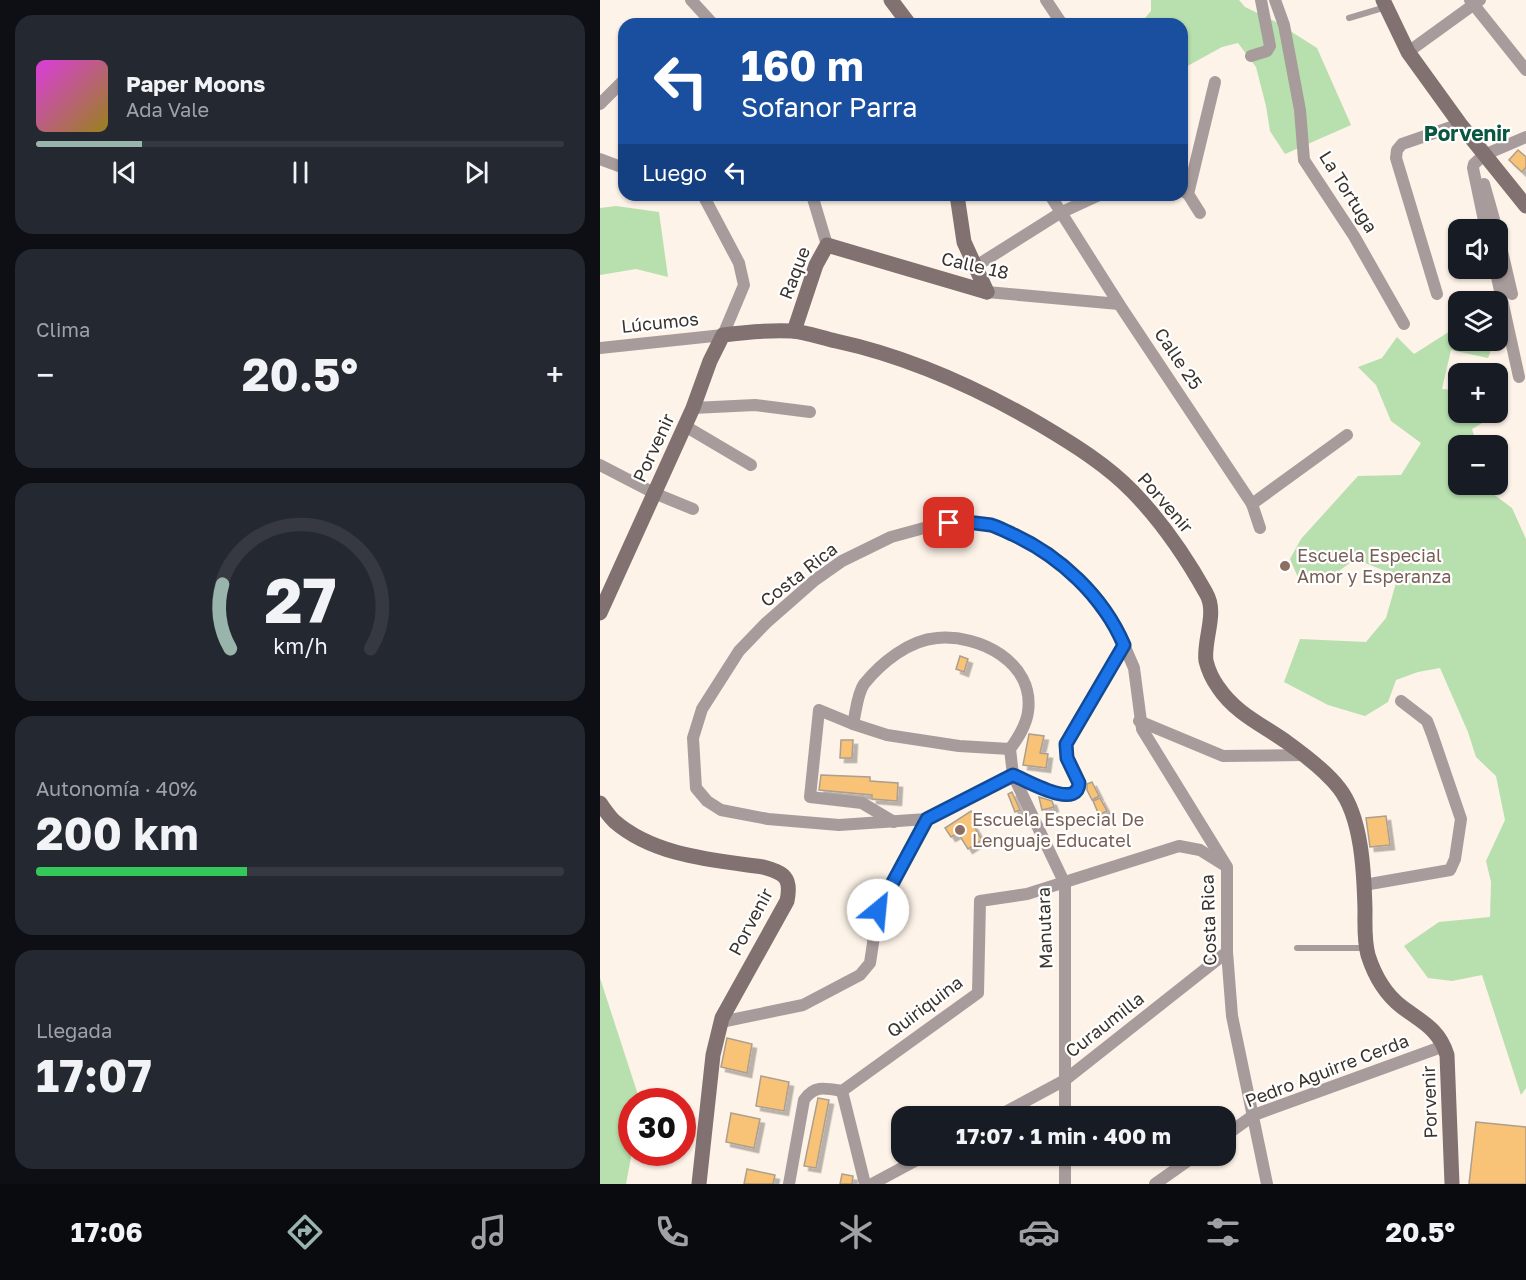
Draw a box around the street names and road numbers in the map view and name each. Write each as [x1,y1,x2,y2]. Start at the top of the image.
street label: La Tortuga [1315,147,1383,236]
street label: Raque [774,243,814,302]
street label: Calle 18 [939,247,1011,283]
street label: Lúcumos [620,307,700,337]
street label: Calle 25 [1150,323,1207,393]
street label: Porvenir [628,410,678,485]
street label: Porvenir [1133,468,1198,537]
street label: Costa Rica [756,537,841,611]
street label: Costa Rica [1195,874,1221,966]
street label: Porvenir [723,884,777,959]
street label: Manutara [1032,887,1056,969]
street label: Quiriquina [882,971,967,1042]
street label: Curaumilla [1061,987,1148,1062]
street label: Pedro Aguirre Cerda [1242,1029,1412,1111]
street label: Porvenir [1417,1065,1441,1139]

